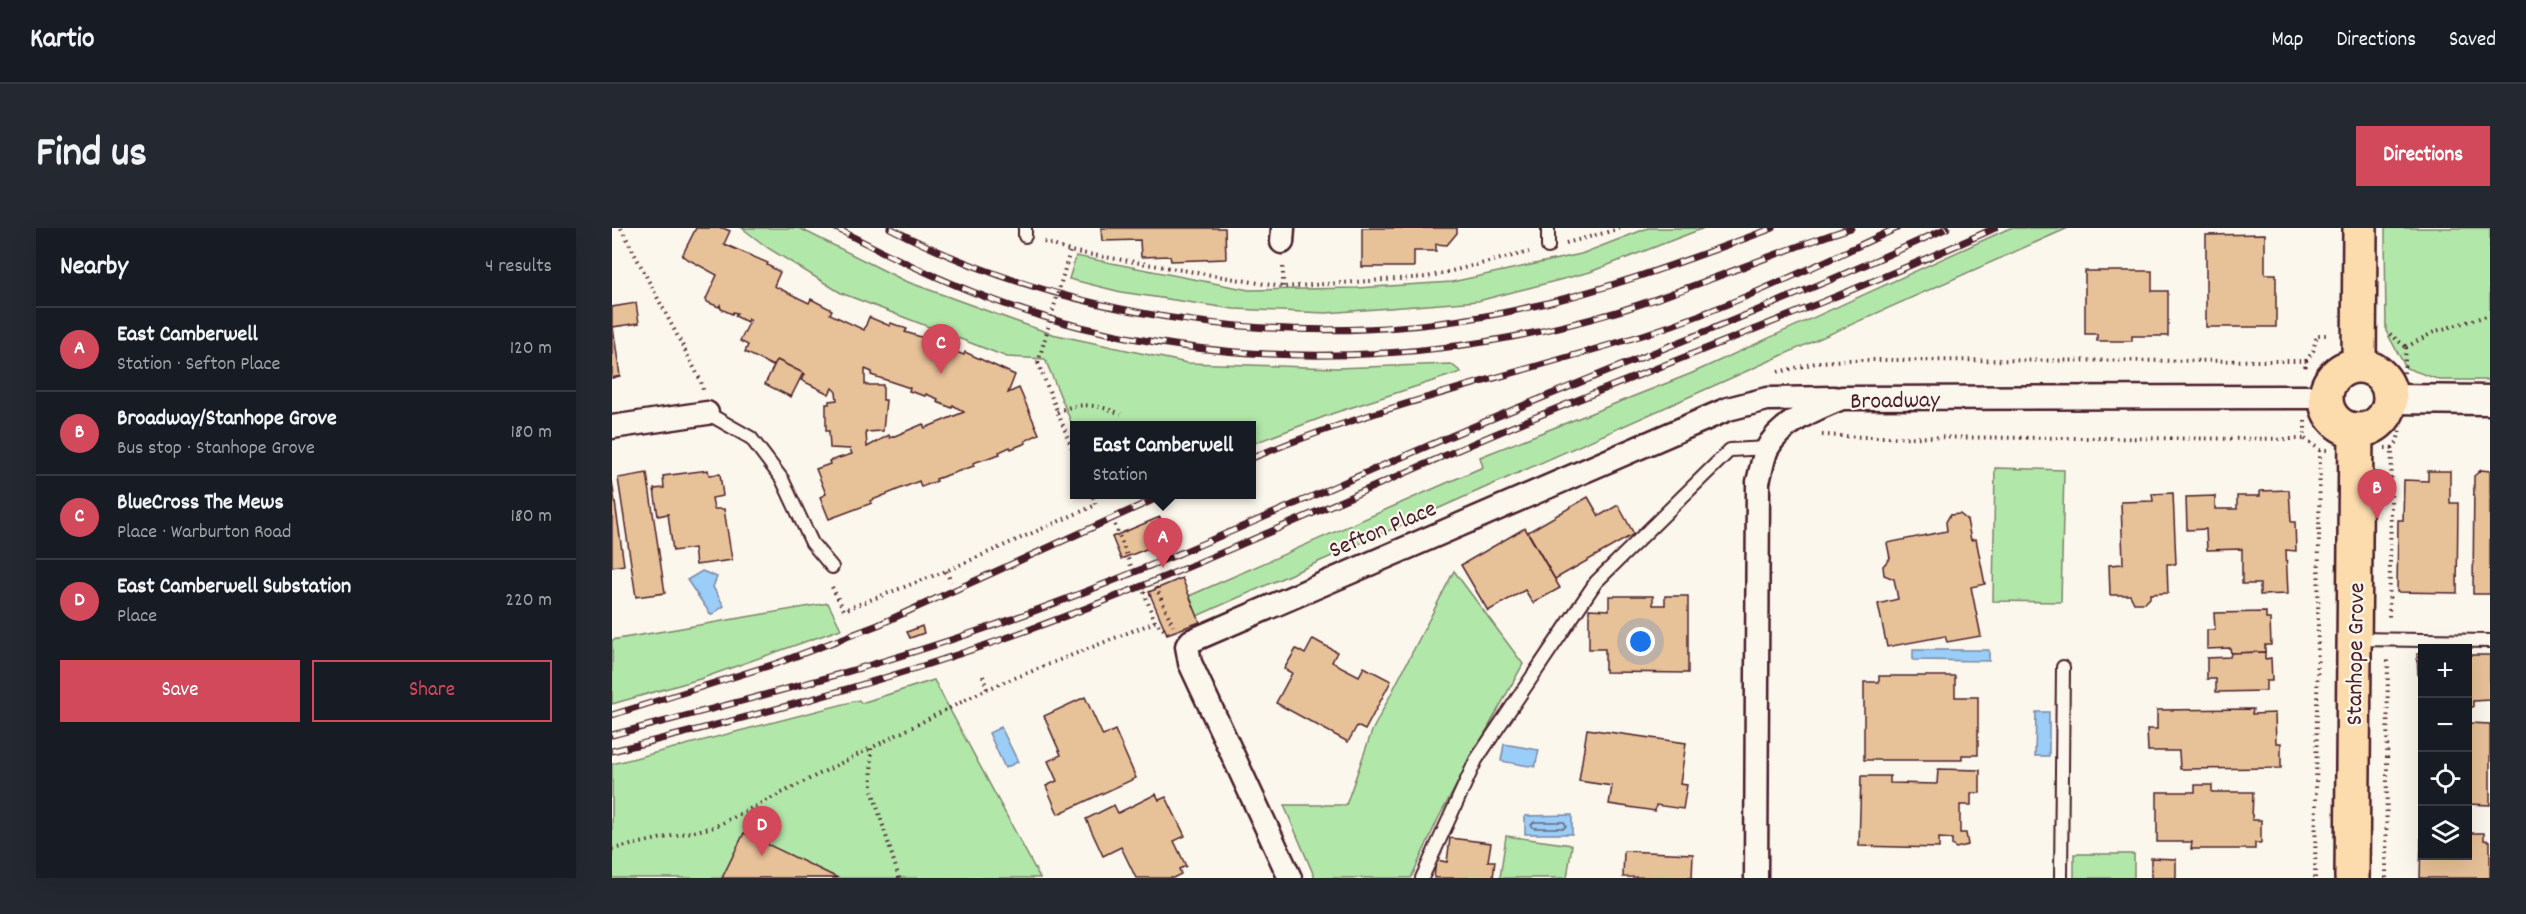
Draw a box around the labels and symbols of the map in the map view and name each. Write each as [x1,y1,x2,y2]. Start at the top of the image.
pin: C [922,324,960,374]
street label: Broadway [1850,384,1942,420]
pin: B [2358,470,2396,519]
street label: Sefton Place [1324,493,1442,569]
pin: A [1144,518,1182,568]
street label: Stanhope Grove [2339,582,2375,726]
your location [1626,627,1655,656]
pin: D [742,806,782,856]

